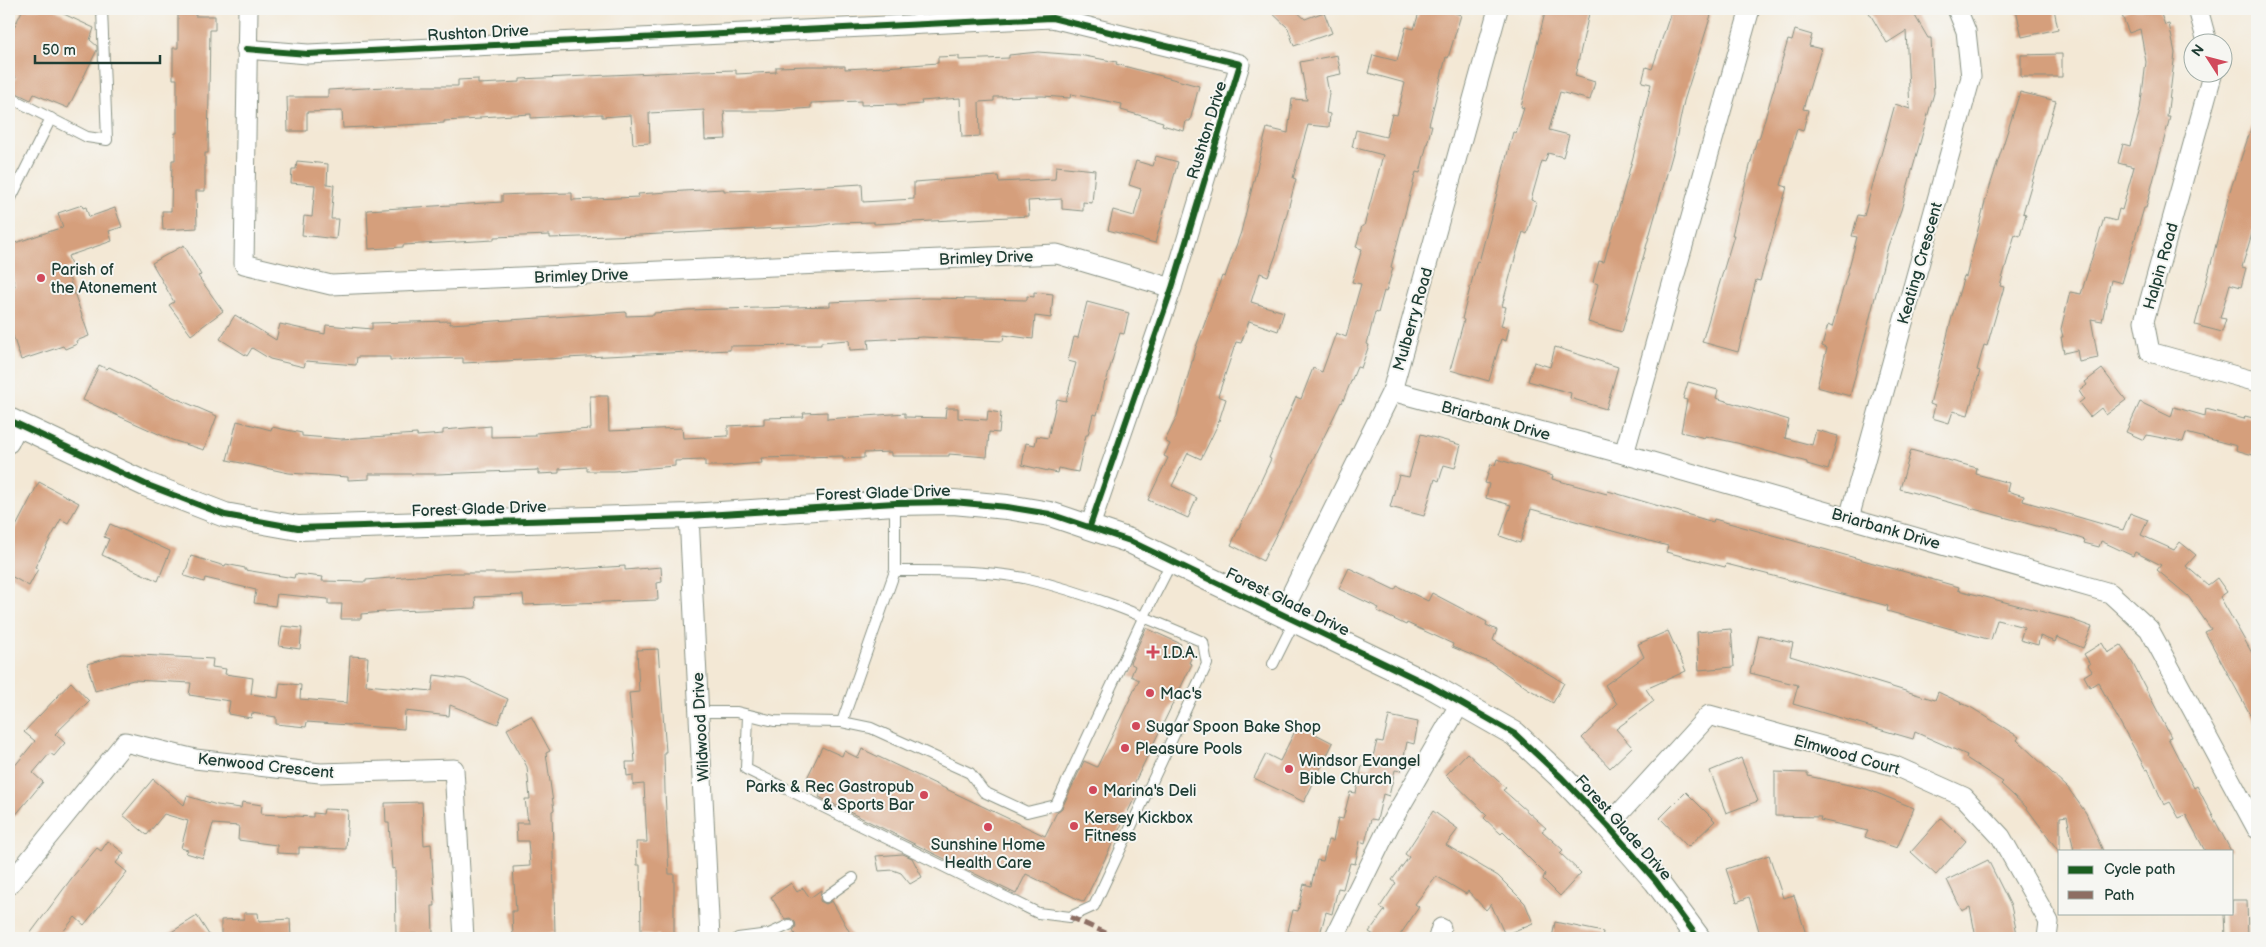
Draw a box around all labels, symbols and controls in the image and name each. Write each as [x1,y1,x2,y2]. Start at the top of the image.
street label: Rushton Drive [427,21,530,46]
scale bar [35,32,160,64]
north arrow [2184,32,2234,82]
text: 50 m [42,41,76,60]
text: N [2188,41,2208,60]
street label: Rushton Drive [1184,79,1232,182]
street label: Keating Crescent [1894,200,1947,327]
street label: Halpin Road [2140,221,2183,312]
street label: Brimley Drive [938,247,1034,270]
place label: Parish of the Atonement [51,261,157,298]
street label: Brimley Drive [533,265,629,288]
street label: Mulberry Road [1390,266,1437,373]
marker: Parish of the Atonement [35,272,47,284]
street label: Briarbank Drive [1439,398,1553,445]
street label: Forest Glade Drive [815,482,952,505]
street label: Forest Glade Drive [411,498,548,521]
street label: Briarbank Drive [1829,505,1943,554]
street label: Forest Glade Drive [1222,564,1353,641]
place label: I.D.A. [1163,644,1198,663]
marker: I.D.A. [1147,646,1159,658]
street label: Wildwood Drive [689,671,714,782]
place label: Mac's [1160,685,1202,704]
marker: Mac's [1144,687,1156,699]
place label: Sugar Spoon Bake Shop [1146,718,1321,737]
marker: Sugar Spoon Bake Shop [1130,720,1142,732]
street label: Elmwood Court [1791,731,1902,780]
place label: Pleasure Pools [1135,740,1242,759]
marker: Pleasure Pools [1119,742,1131,754]
street label: Kenwood Crescent [197,750,335,783]
place label: Windsor Evangel Bible Church [1299,752,1420,789]
marker: Windsor Evangel Bible Church [1283,763,1295,775]
street label: Forest Glade Drive [1571,771,1676,885]
place label: Parks & Rec Gastropub & Sports Bar [746,778,914,815]
place label: Marina's Deli [1103,782,1196,801]
marker: Marina's Deli [1087,784,1099,796]
marker: Parks & Rec Gastropub & Sports Bar [918,789,930,801]
place label: Kersey Kickbox Fitness [1084,809,1193,846]
marker: Kersey Kickbox Fitness [1068,820,1080,832]
marker: Sunshine Home Health Care [982,821,994,833]
place label: Sunshine Home Health Care [931,836,1046,873]
legend [2058,850,2234,914]
text: Cycle path [2104,860,2175,879]
text: Path [2104,886,2134,905]

